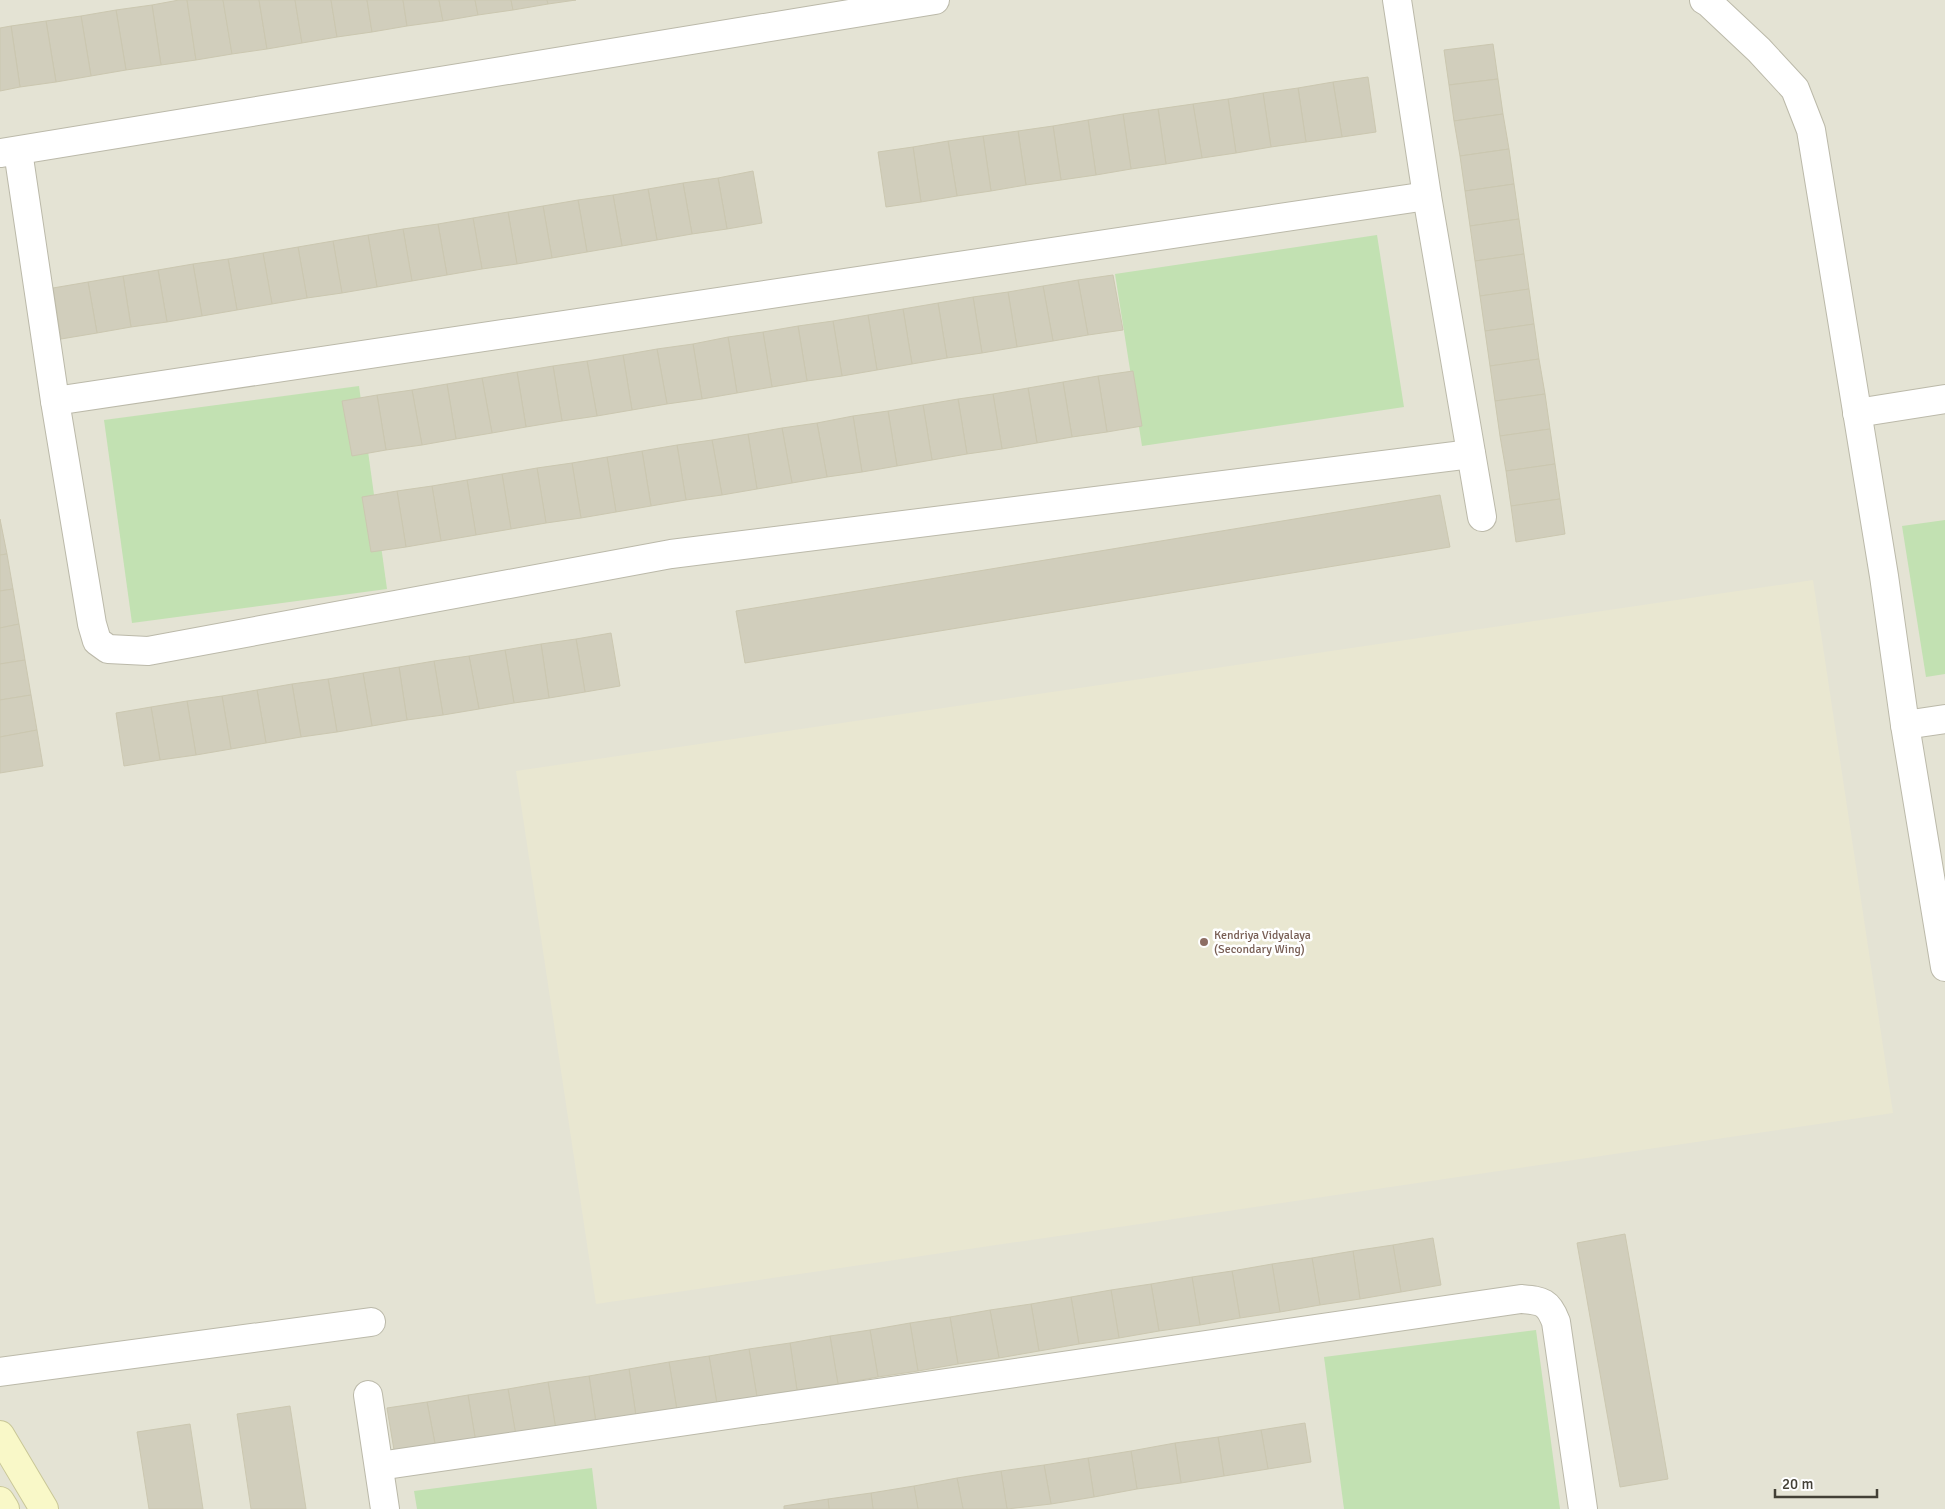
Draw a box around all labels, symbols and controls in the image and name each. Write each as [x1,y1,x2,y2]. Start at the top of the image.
place label: Kendriya Vidyalaya (Secondary Wing) [1214,928,1311,957]
marker: Kendriya Vidyalaya (Secondary Wing) [1198,936,1210,948]
scale bar [1775,1466,1878,1498]
text: 20 m [1782,1475,1813,1493]

